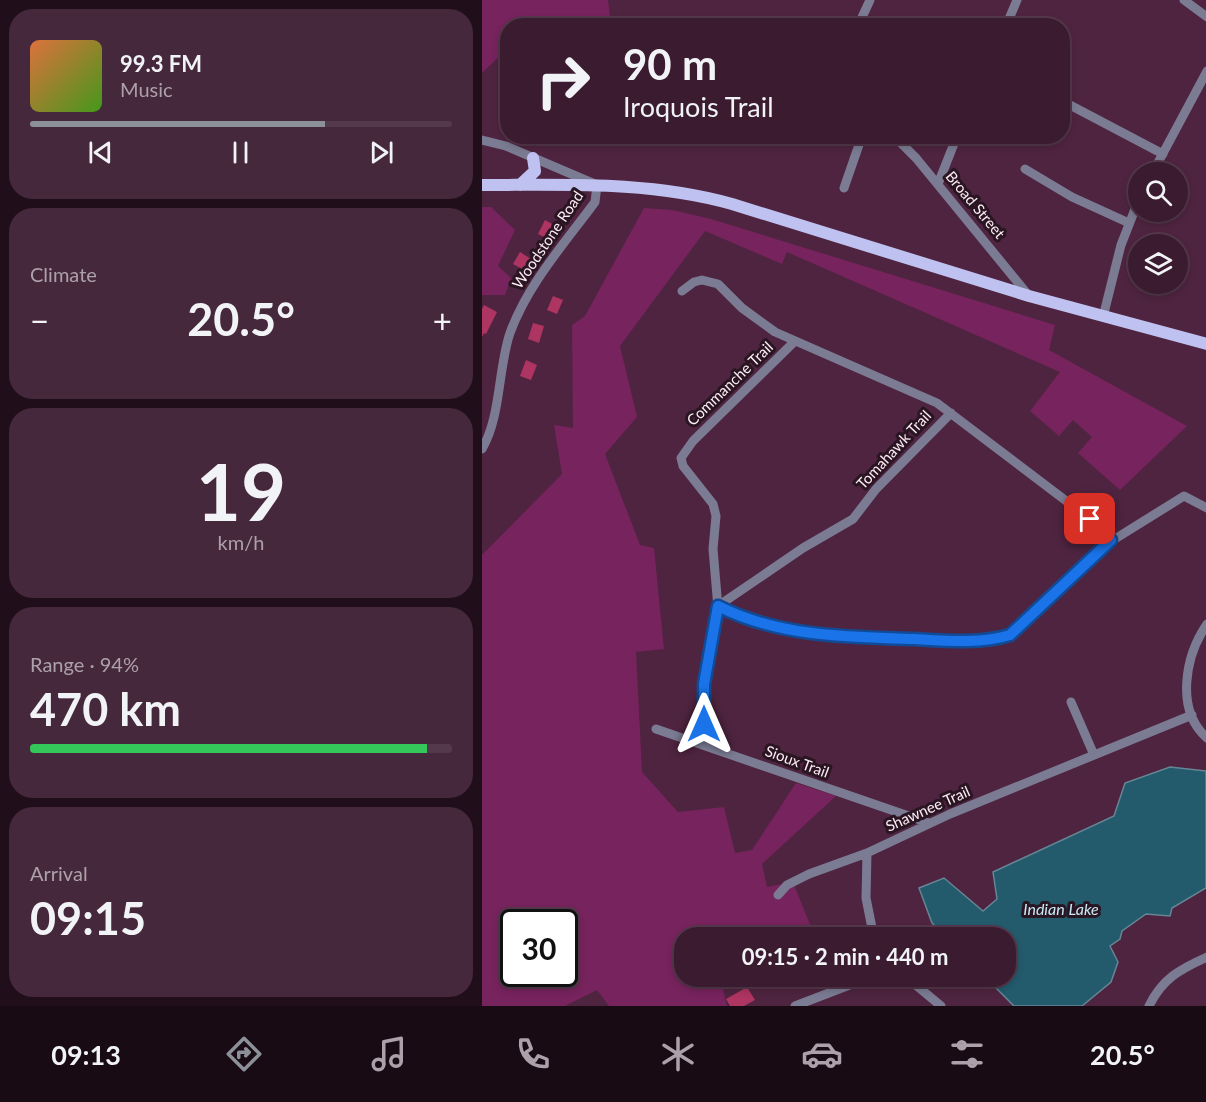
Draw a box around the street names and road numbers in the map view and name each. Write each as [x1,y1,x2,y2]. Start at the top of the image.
street label: Broad Street [942,167,1010,242]
street label: Woodstone Road [508,187,586,292]
street label: Commanche Trail [682,338,776,429]
street label: Tomahawk Trail [852,406,934,492]
street label: Sioux Trail [763,741,832,781]
street label: Shawnee Trail [883,781,973,835]

